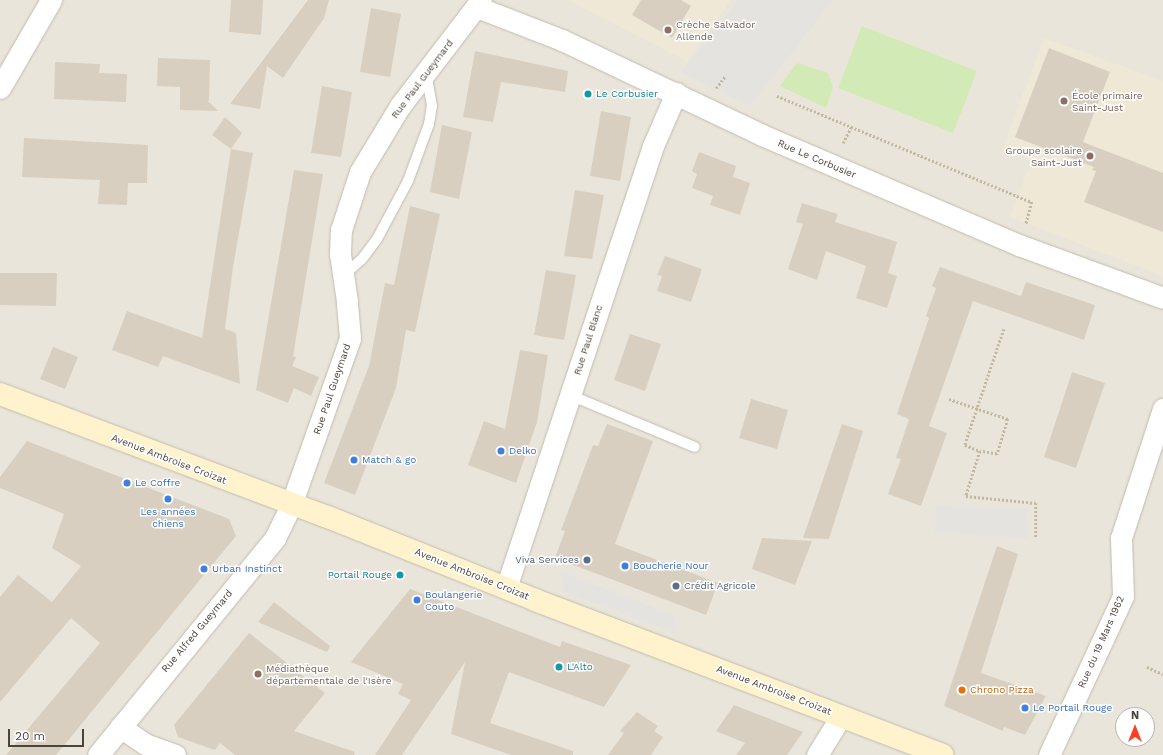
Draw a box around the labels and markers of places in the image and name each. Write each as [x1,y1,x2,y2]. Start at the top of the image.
place label: Crèche Salvador Allende [676,18,755,42]
marker: Crèche Salvador Allende [663,25,673,35]
place label: Le Corbusier [596,88,658,100]
marker: Le Corbusier [583,89,593,99]
place label: École primaire Saint-Just [1072,89,1143,112]
marker: École primaire Saint-Just [1059,96,1069,106]
place label: Groupe scolaire Saint-Just [1005,144,1082,168]
marker: Groupe scolaire Saint-Just [1085,151,1095,161]
place label: Delko [509,445,537,457]
marker: Delko [496,446,506,456]
place label: Match & go [362,454,416,466]
marker: Match & go [349,455,359,465]
place label: Le Coffre [135,477,180,489]
marker: Le Coffre [122,478,132,488]
marker: Les années chiens [163,494,173,504]
place label: Les années chiens [140,505,196,528]
place label: Viva Services [515,554,579,566]
marker: Viva Services [582,555,592,565]
place label: Boucherie Nour [633,560,709,572]
marker: Boucherie Nour [620,561,630,571]
place label: Urban Instinct [212,563,282,575]
marker: Urban Instinct [199,564,209,574]
place label: Portail Rouge [327,569,392,581]
marker: Portail Rouge [395,570,405,580]
place label: Crédit Agricole [684,580,756,592]
marker: Crédit Agricole [671,581,681,591]
place label: Boulangerie Couto [425,588,482,612]
marker: Boulangerie Couto [412,595,422,605]
place label: L'Alto [567,661,593,673]
place label: Médiathèque départementale de l'Isère [266,662,391,686]
marker: L'Alto [554,662,564,672]
marker: Médiathèque départementale de l'Isère [253,669,263,679]
place label: Chrono Pizza [970,684,1034,696]
marker: Chrono Pizza [957,685,967,695]
place label: Le Portail Rouge [1033,702,1113,714]
marker: Le Portail Rouge [1020,703,1030,713]

